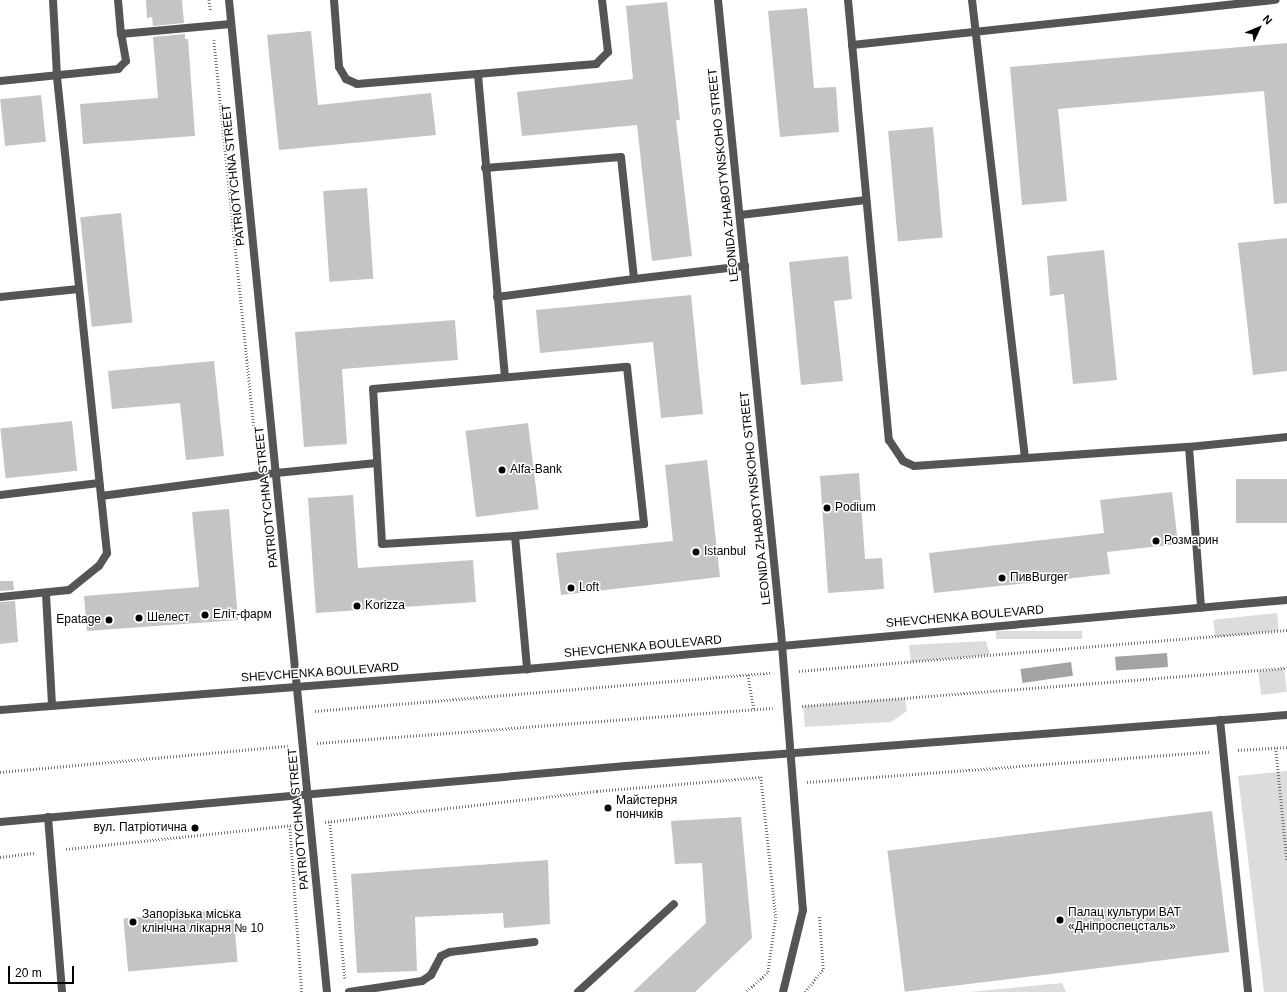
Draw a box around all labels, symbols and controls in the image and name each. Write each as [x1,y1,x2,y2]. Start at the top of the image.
north arrow [1239,8,1279,48]
text: N [1261,13,1275,27]
street label: LEONIDA ZHABOTYNSKOHO STREET [706,67,742,283]
street label: PATRIOTYCHNA STREET [219,103,249,247]
street label: LEONIDA ZHABOTYNSKOHO STREET [738,390,774,606]
street label: PATRIOTYCHNA STREET [252,425,282,569]
place label: Alfa-Bank [510,463,562,477]
marker: Alfa-Bank [497,465,507,475]
place label: Podium [835,501,876,515]
marker: Podium [822,503,832,513]
place label: Розмарин [1164,534,1218,548]
marker: Розмарин [1151,536,1161,546]
place label: Istanbul [704,545,746,559]
marker: Istanbul [691,547,701,557]
place label: ПивBurger [1010,571,1068,585]
marker: ПивBurger [997,573,1007,583]
place label: Loft [579,581,599,595]
marker: Loft [566,583,576,593]
place label: Korizza [365,599,405,613]
marker: Korizza [352,601,362,611]
street label: SHEVCHENKA BOULEVARD [885,603,1045,631]
place label: Еліт-фарм [213,608,272,622]
marker: Еліт-фарм [200,610,210,620]
place label: Шелест [147,611,189,625]
place label: Epatage [56,613,101,627]
marker: Шелест [134,613,144,623]
marker: Epatage [104,615,114,625]
street label: SHEVCHENKA BOULEVARD [563,633,723,661]
street label: SHEVCHENKA BOULEVARD [240,660,400,686]
street label: PATRIOTYCHNA STREET [286,747,312,891]
place label: Майстерня пончиків [616,794,677,822]
marker: Майстерня пончиків [603,803,613,813]
place label: вул. Патріотична [93,821,187,835]
marker: вул. Патріотична [190,823,200,833]
place label: Палац культури ВАТ «Дніпроспецсталь» [1068,906,1181,934]
place label: Запорізька міська клінічна лікарня № 10 [142,908,264,936]
marker: Палац культури ВАТ «Дніпроспецсталь» [1055,915,1065,925]
marker: Запорізька міська клінічна лікарня № 10 [127,916,139,928]
scale bar [10,958,76,984]
text: 20 m [15,966,42,980]

